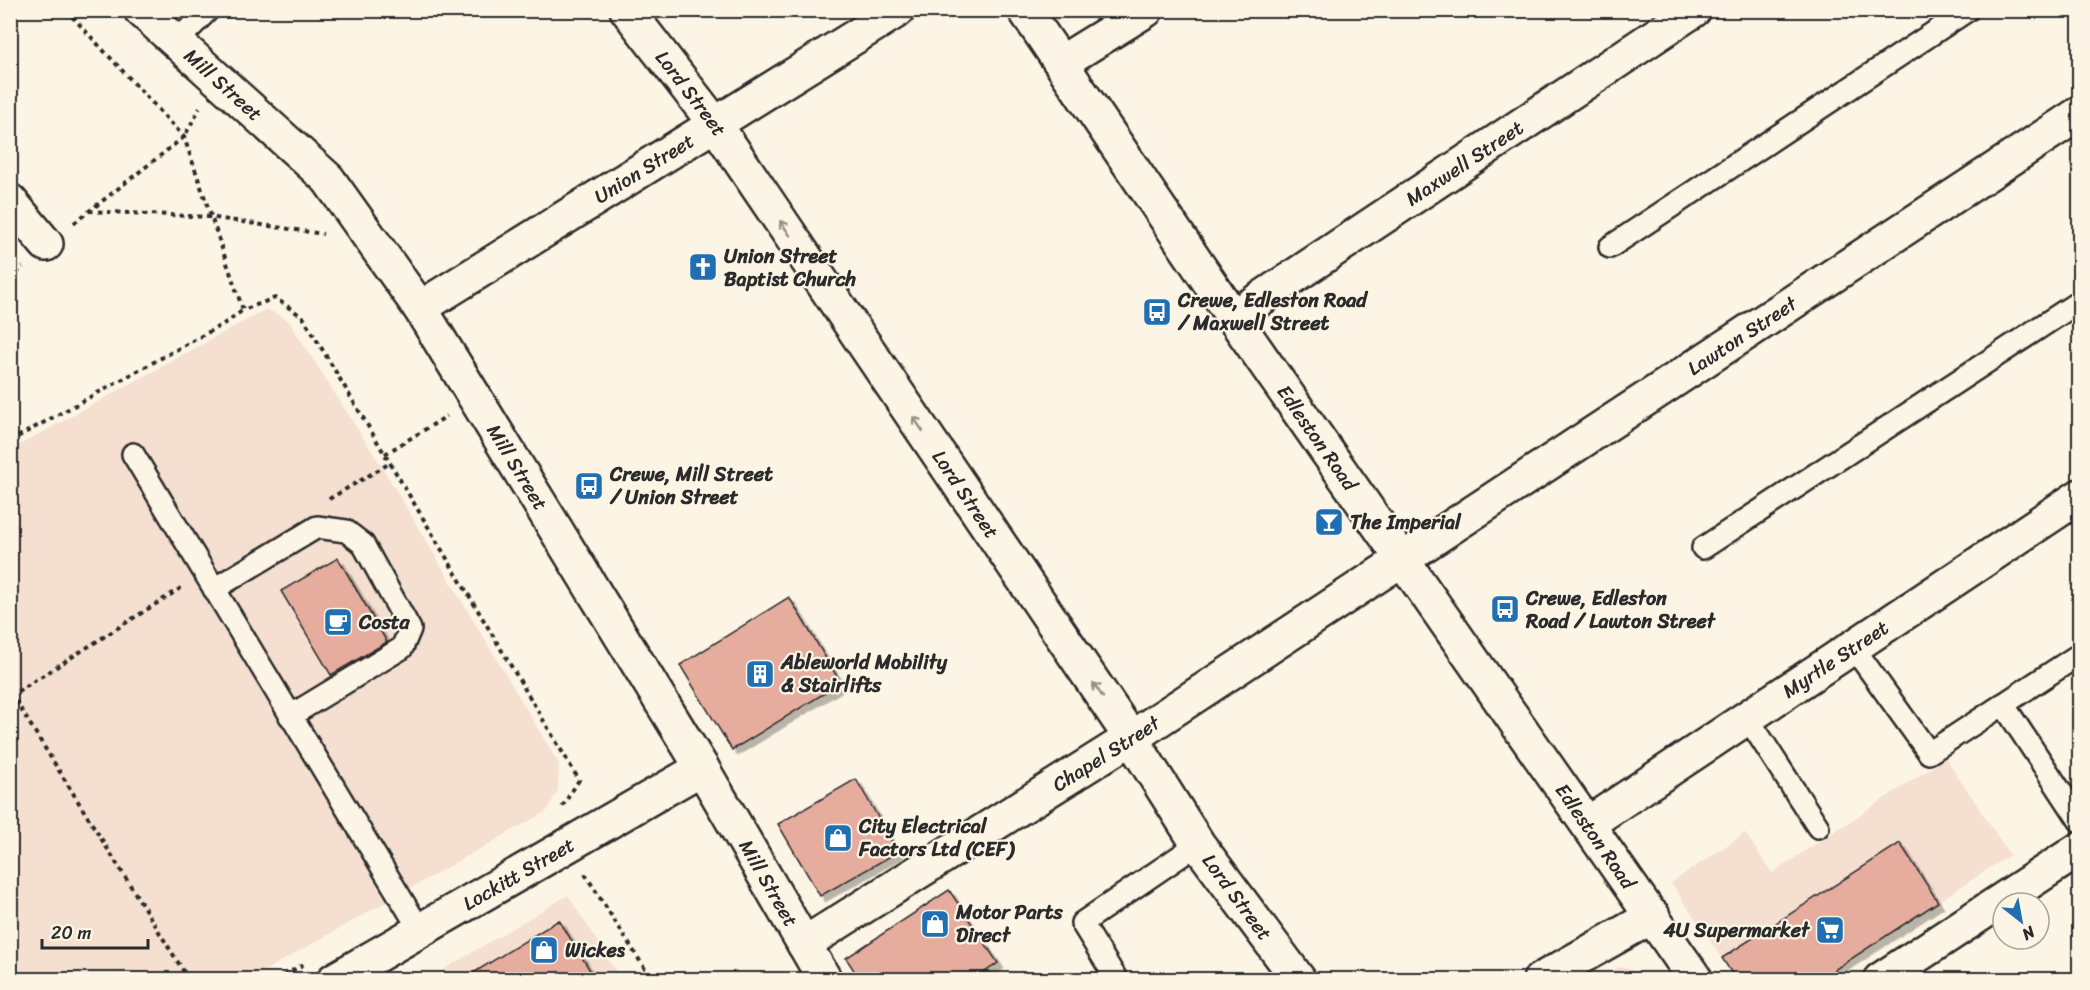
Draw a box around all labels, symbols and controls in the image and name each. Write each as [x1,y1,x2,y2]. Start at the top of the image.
street label: Mill Street [175,39,271,130]
street label: Lord Street [646,43,736,144]
street label: Maxwell Street [1398,111,1531,216]
street label: Union Street [587,124,702,214]
one-way arrow [779,220,791,236]
place label: Union Street Baptist Church [724,239,856,297]
church icon: Union Street Baptist Church [687,251,719,283]
place label: Crewe, Edleston Road / Maxwell Street [1177,283,1368,341]
street label: Lawton Street [1680,286,1805,385]
bus stop icon: Crewe, Edleston Road / Maxwell Street [1141,296,1173,328]
street label: Edleston Road [1267,377,1367,500]
one-way arrow [912,416,924,433]
street label: Mill Street [477,417,557,518]
street label: Lord Street [922,442,1008,546]
place label: Crewe, Mill Street / Union Street [609,457,773,515]
bus stop icon: Crewe, Mill Street / Union Street [573,470,605,502]
place label: The Imperial [1350,505,1462,540]
bar icon: The Imperial [1313,506,1345,538]
place label: Crewe, Edleston Road / Lawton Street [1525,581,1717,639]
bus stop icon: Crewe, Edleston Road / Lawton Street [1489,593,1521,625]
place label: Costa [358,605,411,640]
cafe icon: Costa [322,606,354,638]
street label: Myrtle Street [1775,611,1896,708]
place label: Ableworld Mobility & Stairlifts [780,645,948,703]
building icon: Ableworld Mobility & Stairlifts [744,658,776,690]
one-way arrow [1092,682,1104,698]
street label: Chapel Street [1045,706,1168,802]
street label: Edleston Road [1545,776,1646,898]
place label: City Electrical Factors Ltd (CEF) [858,809,1016,867]
shop icon: City Electrical Factors Ltd (CEF) [822,822,854,854]
street label: Lockitt Street [456,828,582,920]
street label: Mill Street [729,833,808,934]
street label: Lord Street [1193,846,1281,949]
north arrow [1991,891,2051,951]
place label: Motor Parts Direct [955,895,1063,953]
shop icon: Motor Parts Direct [919,908,951,940]
scale bar [42,912,148,950]
place label: 4U Supermarket [1662,913,1811,948]
supermarket icon: 4U Supermarket [1814,914,1846,946]
text: 20 m [51,917,91,949]
text: N [2015,918,2042,949]
place label: Wickes [565,933,626,968]
shop icon: Wickes [528,934,560,966]

